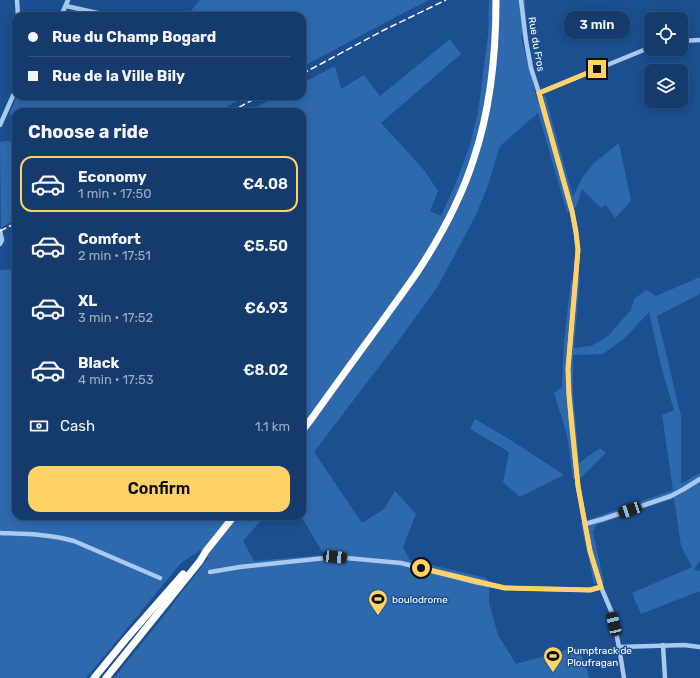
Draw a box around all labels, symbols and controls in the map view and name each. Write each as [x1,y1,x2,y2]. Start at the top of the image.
callout: 3 min [564,11,630,39]
map controls [644,12,688,108]
button: locate [644,12,688,56]
street label: Rue du Fros [525,16,547,72]
text: 3 min [580,17,614,32]
text: Rue du Champ Bogard [52,28,216,46]
route end [588,60,606,78]
button: layers [644,64,688,108]
text: Rue de la Ville Bily [52,67,185,85]
text: Choose a ride [28,121,149,143]
icon: car [30,166,66,202]
text: Economy [78,168,147,186]
text: €4.08 [243,175,288,193]
text: 1 min · 17:50 [78,186,152,201]
icon: car [30,228,66,264]
text: Comfort [78,230,141,248]
text: €5.50 [243,237,288,255]
text: 2 min · 17:51 [78,248,151,263]
icon: car [30,290,66,326]
text: XL [78,292,97,310]
text: €6.93 [244,299,288,317]
text: 3 min · 17:52 [78,310,153,325]
icon: car [30,352,66,388]
text: Black [78,354,119,372]
text: €8.02 [243,361,288,379]
text: 4 min · 17:53 [78,372,154,387]
icon: cash [28,415,50,437]
text: Cash [60,417,95,435]
text: 1.1 km [255,419,290,434]
button: Confirm [28,466,290,512]
car [617,500,643,520]
car [323,550,347,564]
route start [412,559,430,577]
sports icon: boulodrome [367,588,389,616]
place label: boulodrome [392,594,448,606]
car [605,611,623,637]
sports icon: Pumptrack de Ploufragan [542,645,564,673]
place label: Pumptrack de Ploufragan [567,645,632,669]

